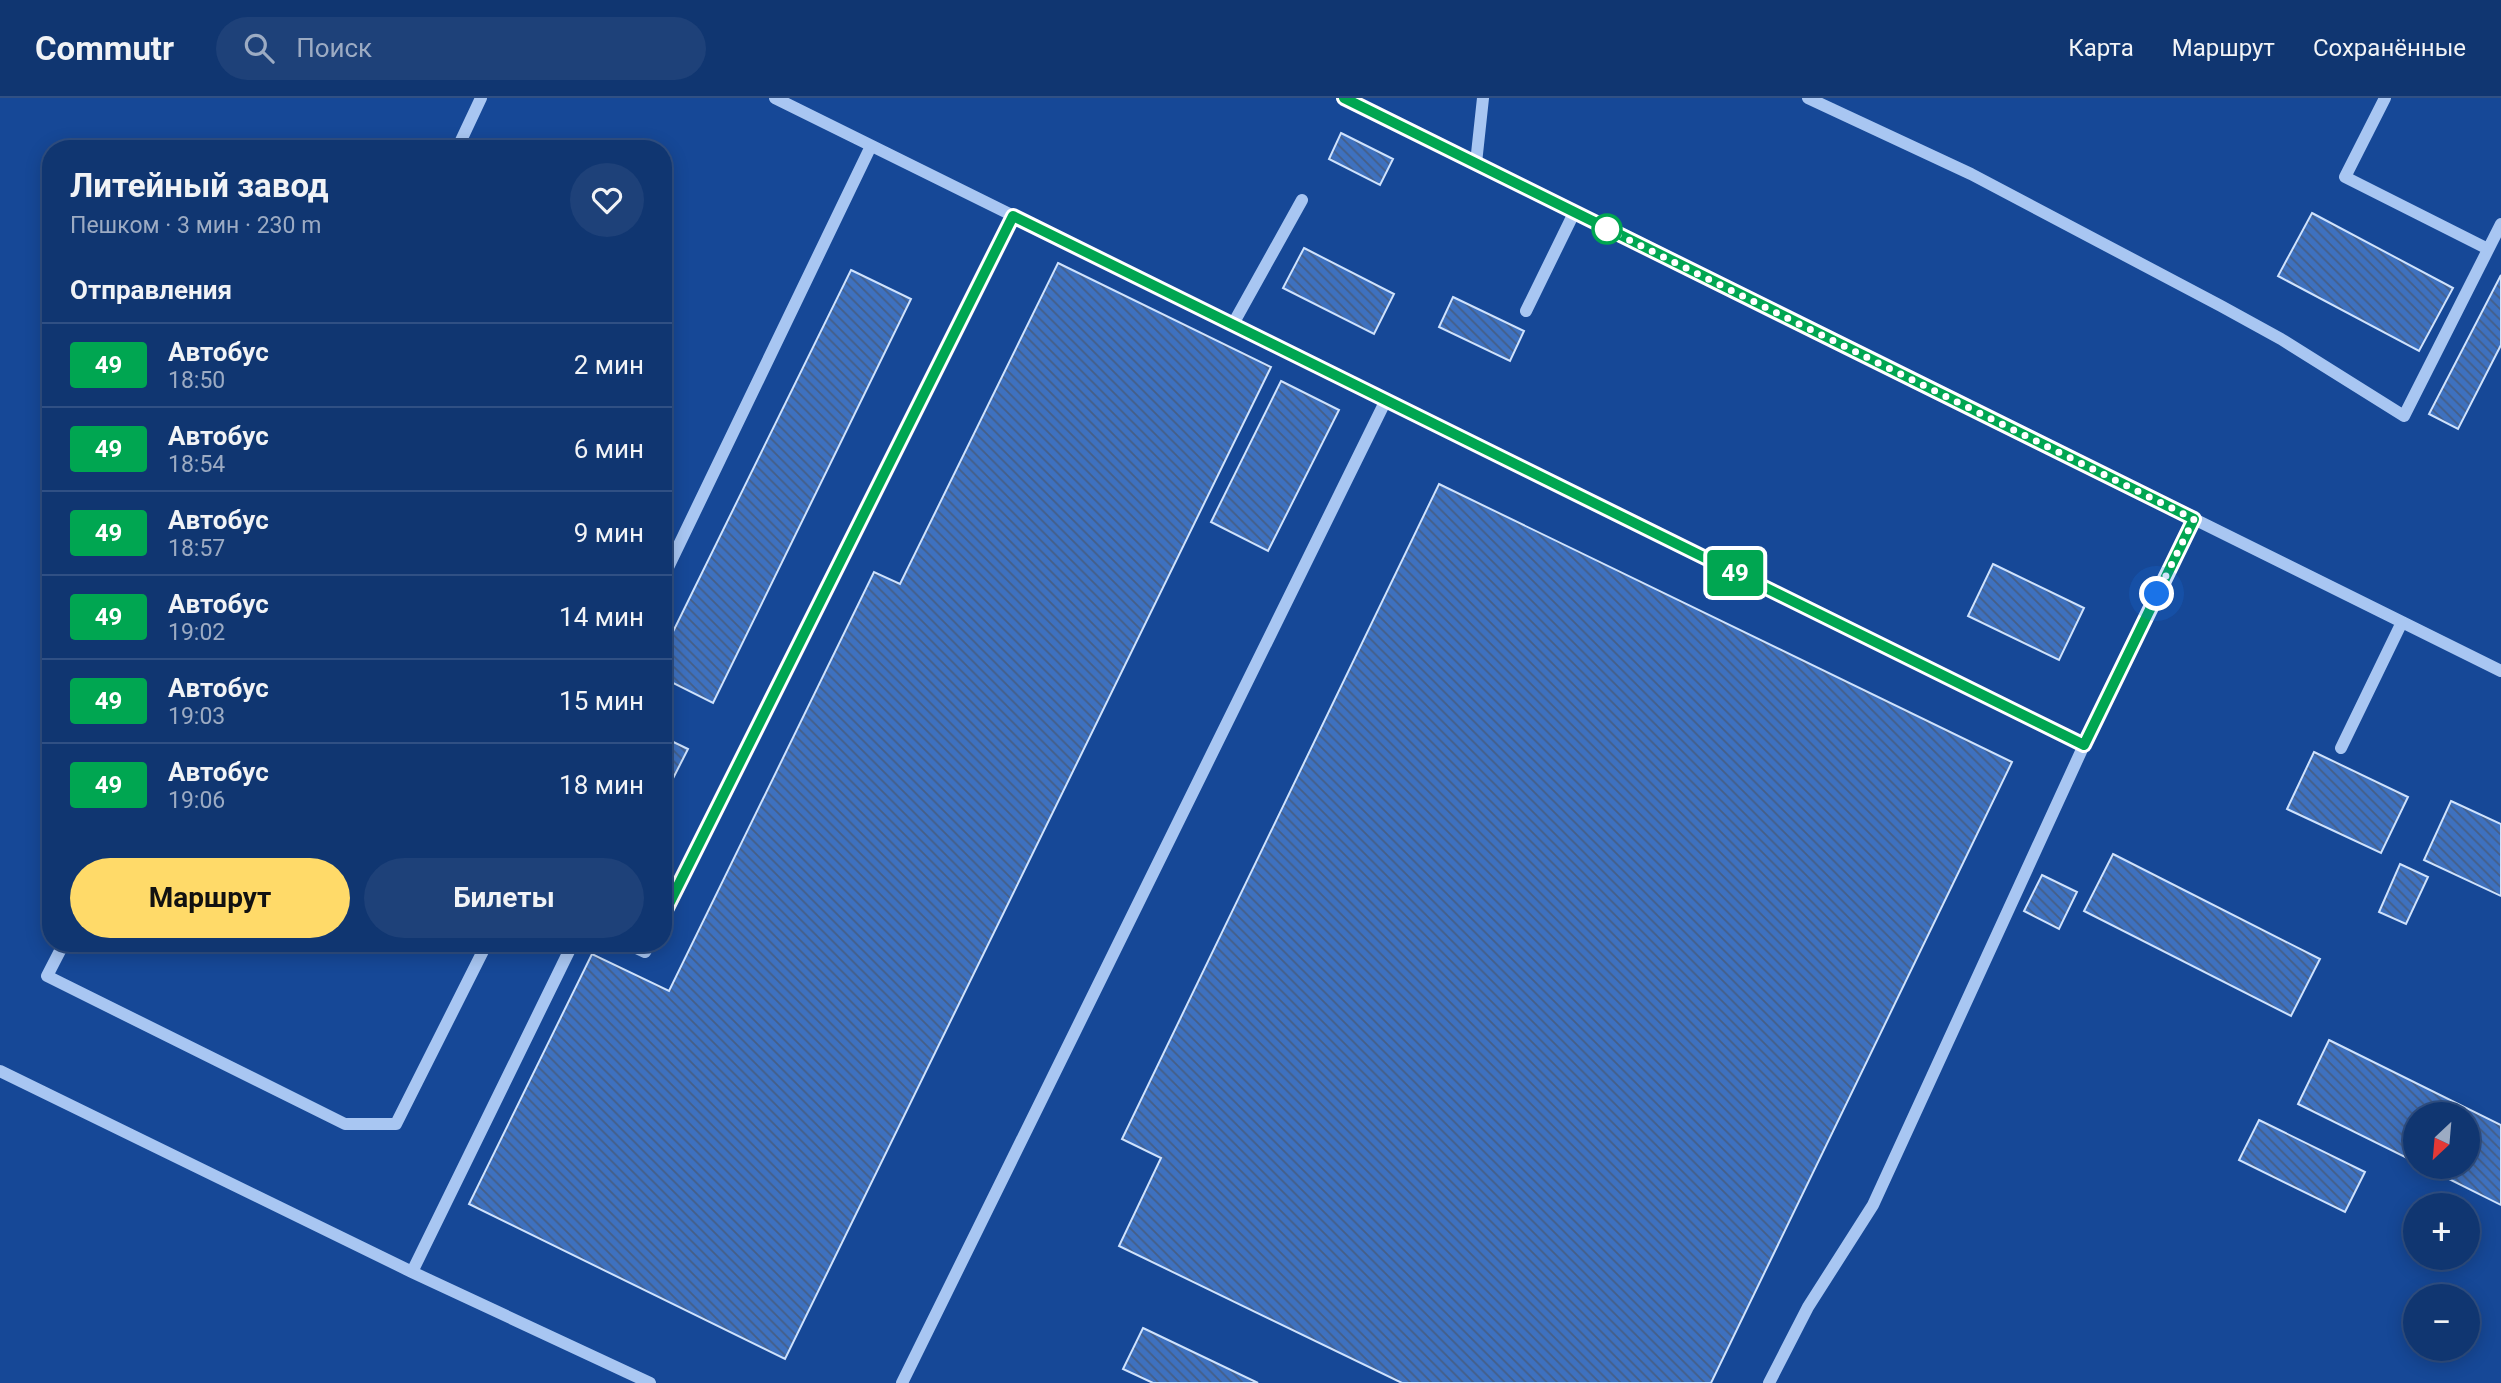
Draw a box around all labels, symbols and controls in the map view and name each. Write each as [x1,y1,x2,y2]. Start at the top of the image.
search box [216,17,706,80]
text: Commutr [35,29,174,68]
icon: search [240,29,278,67]
text: Поиск [296,33,372,63]
text: Карта [2068,34,2134,62]
text: Маршрут [2172,34,2275,62]
text: Сохранённые [2313,34,2466,62]
button: heart [570,163,644,237]
text: Литейный завод [70,166,329,205]
text: Пешком · 3 мин · 230 m [70,212,321,239]
unlabelled marker [1592,214,1622,244]
text: Отправления [70,275,232,305]
text: Автобус [168,337,269,367]
text: 2 мин [574,350,644,380]
text: 49 [95,351,122,379]
text: 18:50 [168,367,225,394]
text: Автобус [168,421,269,451]
text: 6 мин [574,434,644,464]
text: 49 [95,435,122,463]
text: 18:54 [168,451,225,478]
text: Автобус [168,505,269,535]
text: 9 мин [574,518,644,548]
text: 49 [95,519,122,547]
text: 18:57 [168,535,225,562]
line badge: 49 [1704,550,1766,596]
text: 49 [1721,559,1749,587]
your location [2139,576,2174,611]
text: Автобус [168,589,269,619]
text: 14 мин [559,602,644,632]
text: 49 [95,603,122,631]
text: 19:02 [168,619,225,646]
text: Автобус [168,673,269,703]
text: 15 мин [559,686,644,716]
text: 49 [95,687,122,715]
text: 19:03 [168,703,225,730]
text: Автобус [168,757,269,787]
text: 18 мин [559,770,644,800]
text: 49 [95,771,122,799]
text: 19:06 [168,787,225,814]
button: Маршрут [70,858,350,938]
button: Билеты [364,858,644,938]
north arrow [2403,1102,2480,1180]
map controls [2403,1102,2480,1361]
button: + [2403,1193,2480,1270]
button: − [2403,1284,2480,1361]

